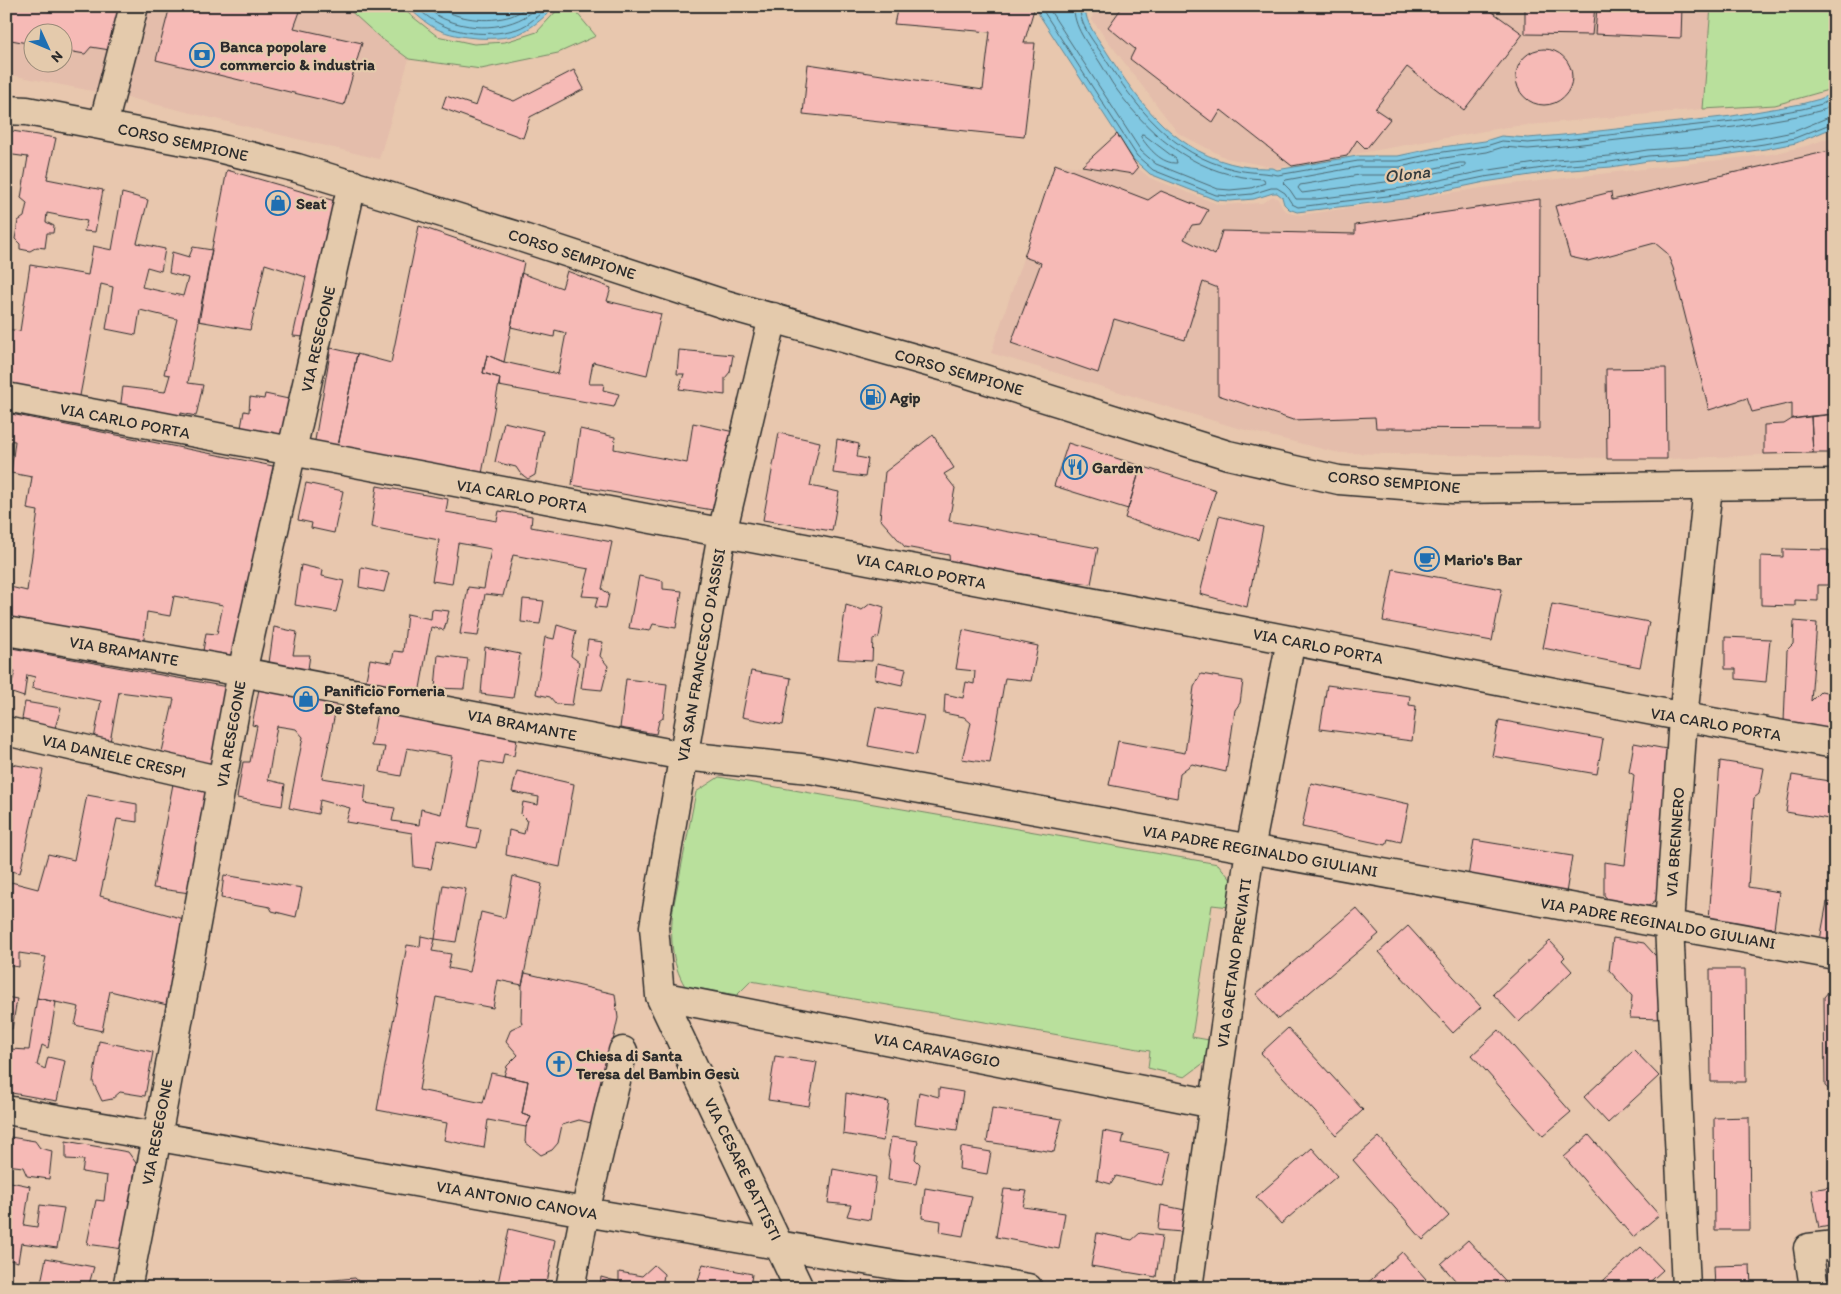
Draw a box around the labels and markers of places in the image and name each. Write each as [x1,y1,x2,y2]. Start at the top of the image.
place label: Banca popolare commercio & industria [220,37,375,74]
bank icon: Banca popolare commercio & industria [189,42,215,68]
shop icon: Seat [265,190,291,216]
place label: Seat [296,194,327,213]
fuel station icon: Agip [860,384,886,410]
place label: Agip [889,388,921,408]
restaurant icon: Garden [1062,454,1088,480]
place label: Garden [1092,458,1144,477]
cafe icon: Mario's Bar [1414,546,1440,572]
place label: Mario's Bar [1444,550,1523,569]
place label: Panificio Forneria De Stefano [324,681,445,718]
shop icon: Panificio Forneria De Stefano [293,686,319,712]
place label: Chiesa di Santa Teresa del Bambin Gesù [575,1046,739,1083]
church icon: Chiesa di Santa Teresa del Bambin Gesù [546,1051,572,1077]

